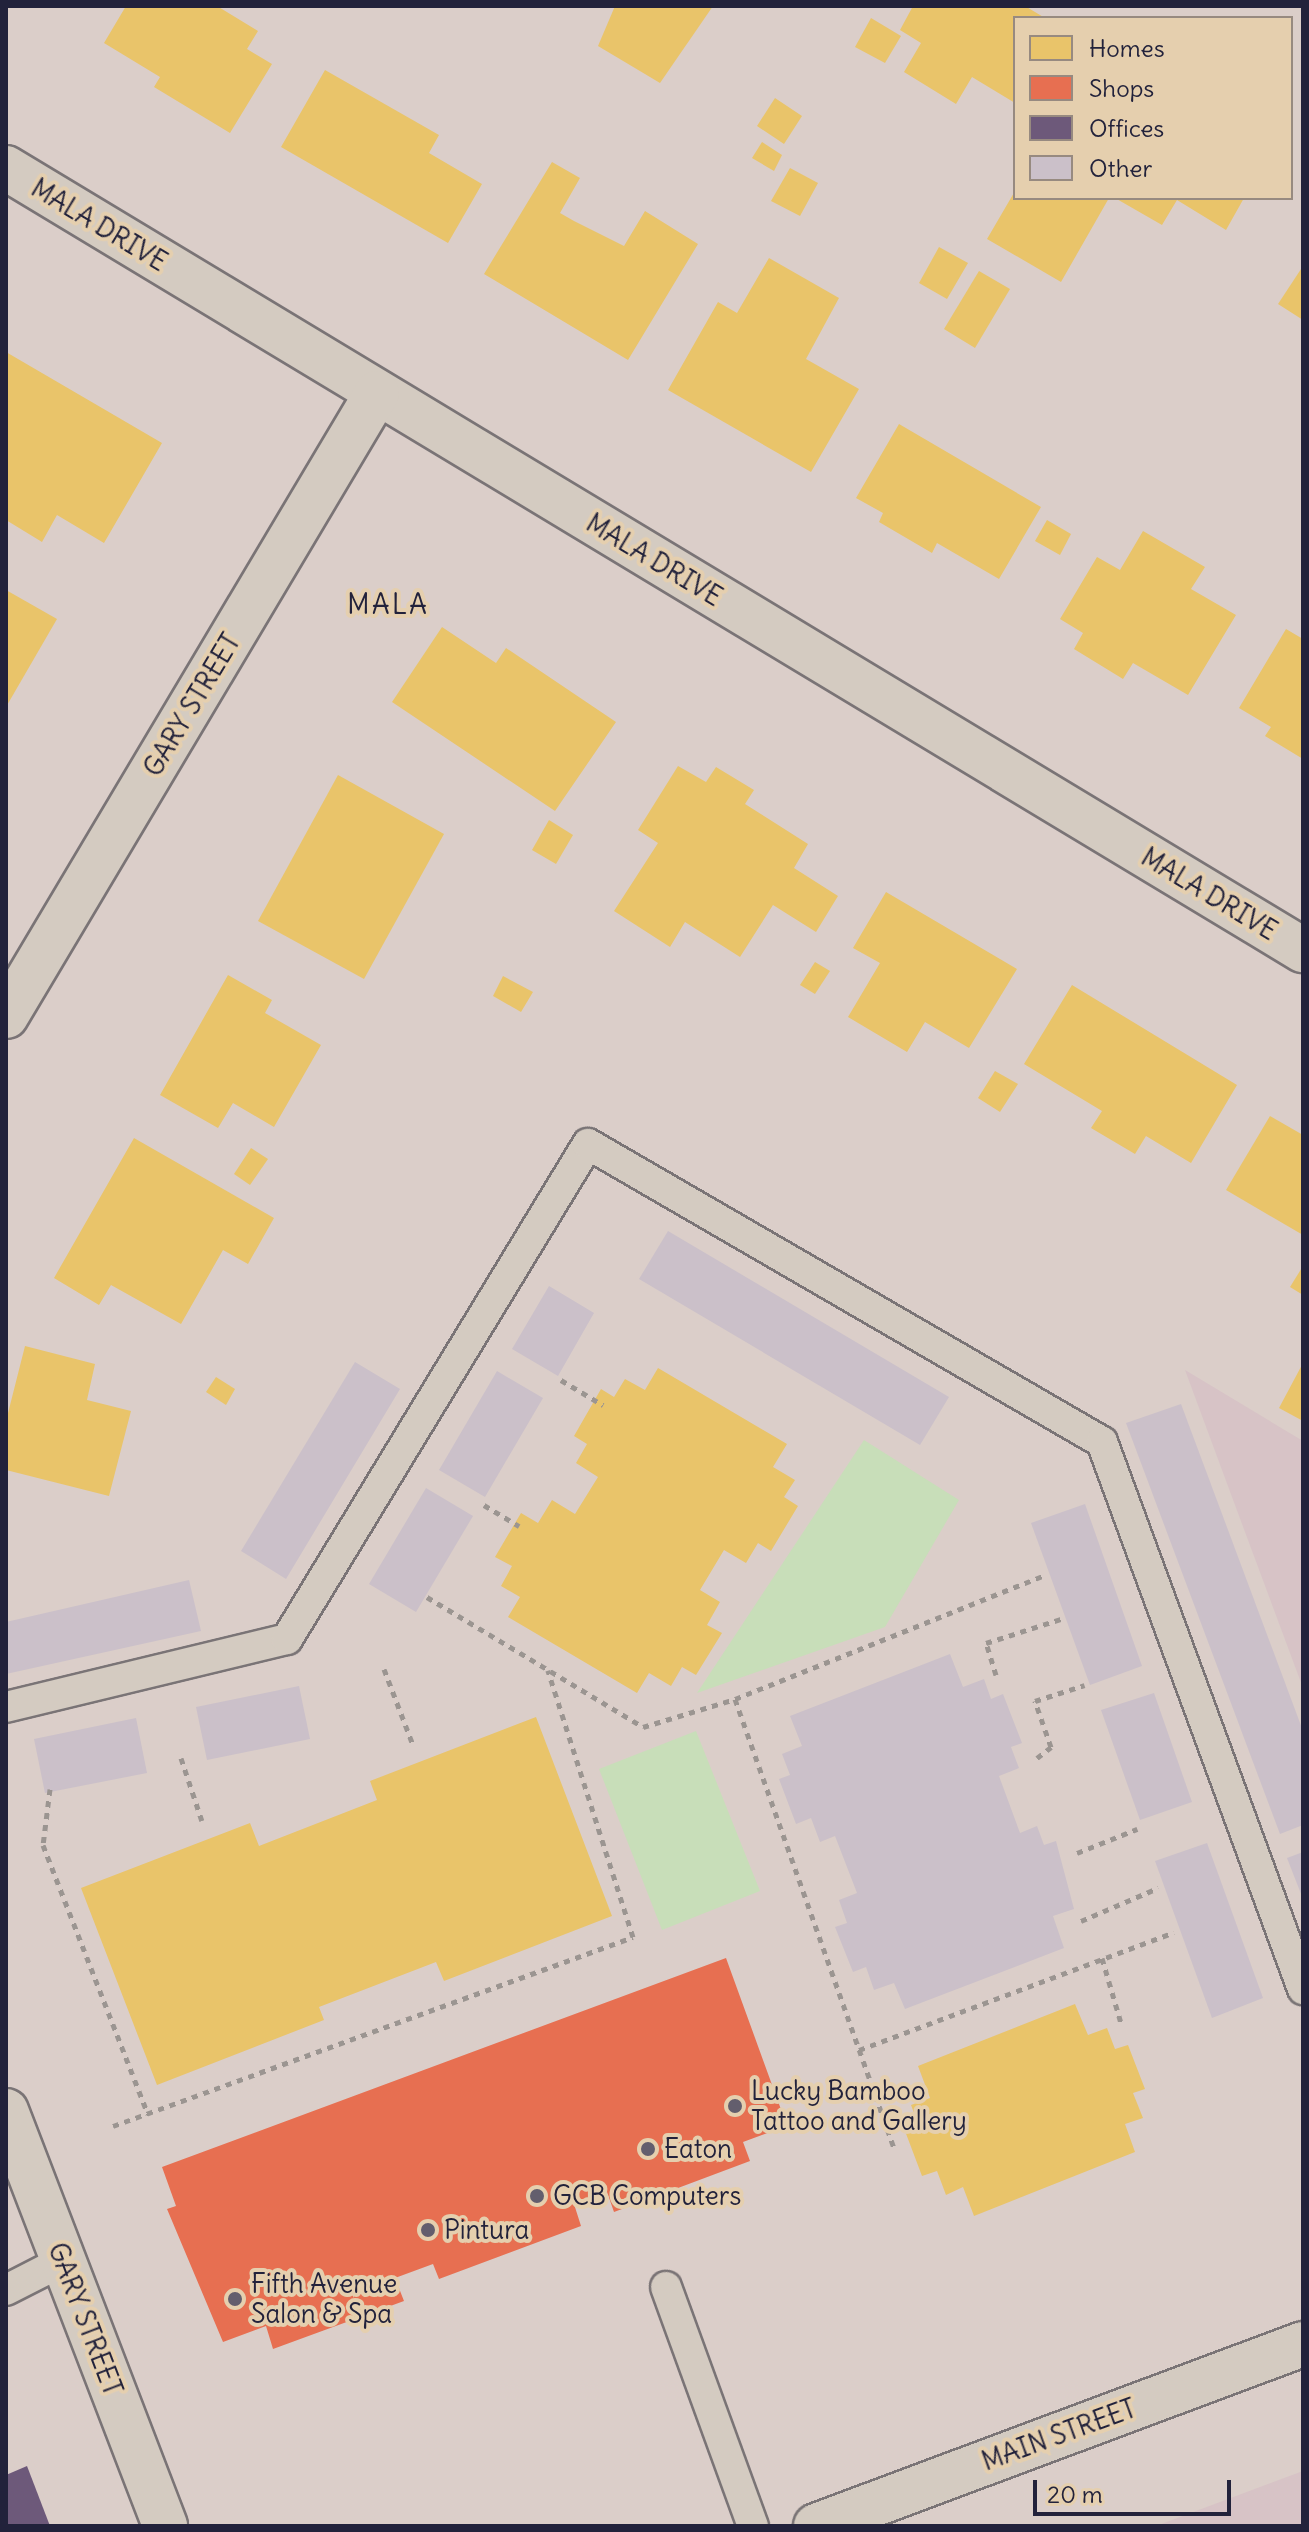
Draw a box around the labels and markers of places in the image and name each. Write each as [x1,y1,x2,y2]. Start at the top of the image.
place label: Lucky Bamboo Tattoo and Gallery [751,2075,967,2136]
marker: Lucky Bamboo Tattoo and Gallery [726,2097,744,2115]
place label: Eaton [664,2133,732,2165]
marker: Eaton [639,2140,657,2158]
place label: GCB Computers [553,2180,741,2212]
marker: GCB Computers [528,2187,546,2205]
place label: Pintura [444,2214,529,2246]
marker: Pintura [419,2221,437,2239]
place label: Fifth Avenue Salon & Spa [251,2268,397,2330]
marker: Fifth Avenue Salon & Spa [226,2290,244,2308]

